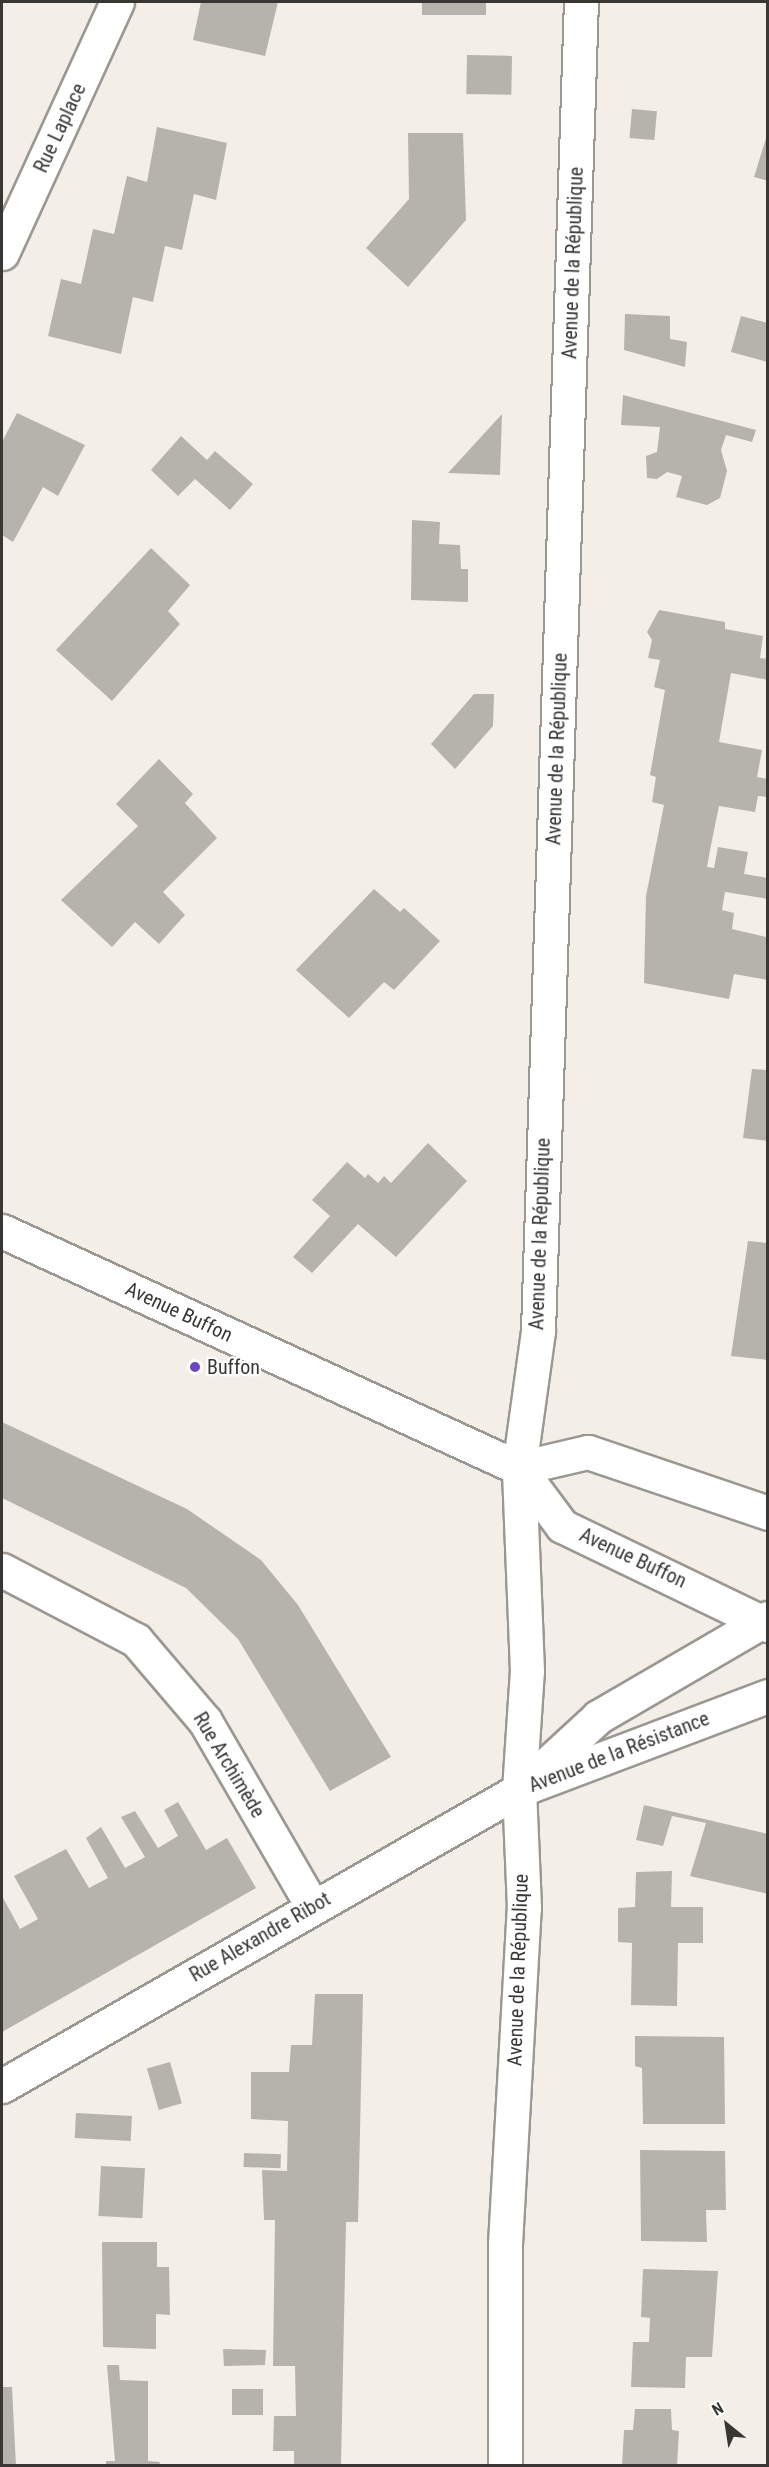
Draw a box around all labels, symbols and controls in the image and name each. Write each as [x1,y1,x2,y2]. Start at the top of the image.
street label: Rue Laplace [29,79,91,177]
street label: Avenue de la République [558,166,588,360]
street label: Avenue de la République [542,652,572,846]
street label: Avenue de la République [525,1137,555,1331]
street label: Avenue Buffon [122,1277,236,1347]
place label: Buffon [207,1355,260,1379]
marker: Buffon [188,1360,202,1374]
street label: Avenue Buffon [576,1523,690,1593]
street label: Avenue de la Résistance [525,1706,713,1798]
street label: Rue Archimède [188,1708,270,1822]
street label: Avenue de la République [503,1873,533,2067]
street label: Rue Alexandre Ribot [185,1887,335,1987]
north arrow [697,2395,757,2455]
text: N [709,2398,727,2420]

